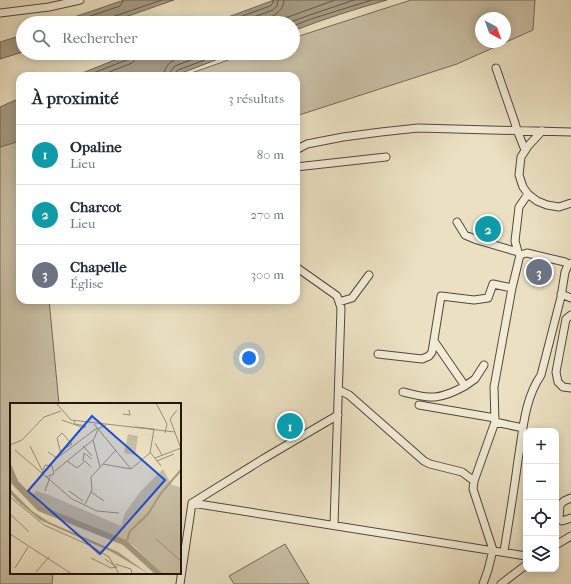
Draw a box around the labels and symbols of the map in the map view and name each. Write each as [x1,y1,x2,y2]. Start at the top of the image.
north arrow [475,12,511,48]
pin: 2 [475,214,501,244]
pin: 3 [526,257,552,287]
your location [239,348,259,368]
inset map [10,403,181,574]
pin: 1 [277,411,303,441]

